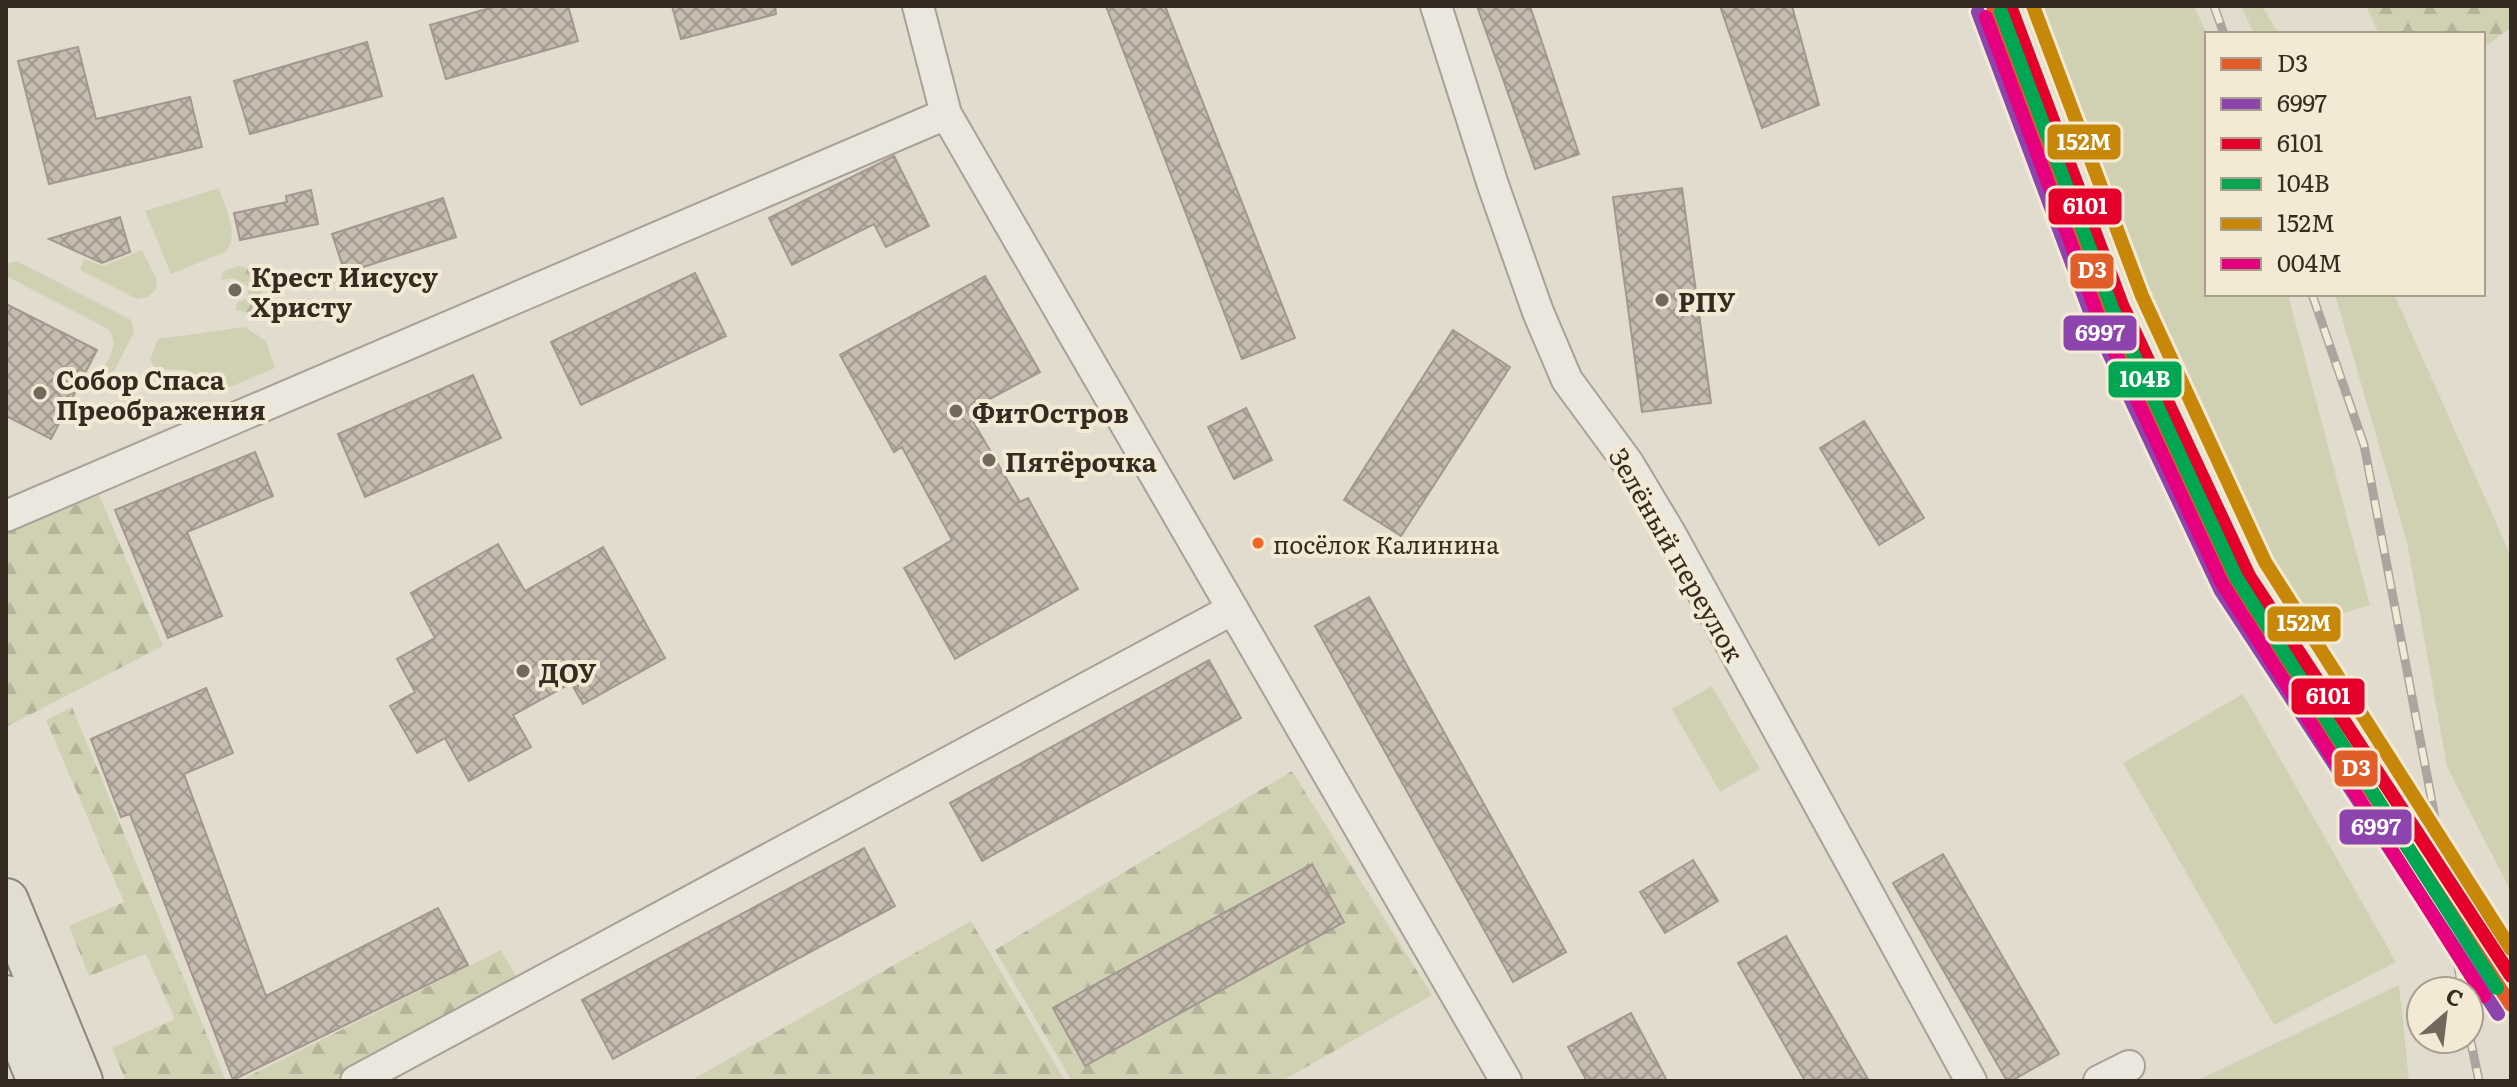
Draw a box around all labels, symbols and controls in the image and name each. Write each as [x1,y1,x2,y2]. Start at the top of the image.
legend [2205,32,2485,296]
text: D3 [2277,44,2308,79]
text: 6997 [2277,84,2327,119]
line badge: 152М [2046,123,2122,161]
text: 152М [2057,124,2111,157]
text: 6101 [2277,124,2324,159]
text: 104В [2277,164,2330,199]
line badge: 6101 [2047,187,2123,226]
text: 6101 [2063,188,2107,221]
text: 152М [2277,204,2335,239]
text: 004М [2277,244,2342,279]
line badge: D3 [2069,252,2115,290]
text: D3 [2077,252,2107,285]
place label: Крест Иисусу Христу [251,256,438,325]
marker: Крест Иисусу Христу [226,281,244,299]
place label: РПУ [1678,281,1736,320]
marker: РПУ [1653,291,1671,309]
line badge: 6997 [2062,314,2138,352]
text: 6997 [2075,315,2125,348]
place label: Собор Спаса Преображения [56,359,266,428]
line badge: 104В [2107,360,2183,399]
text: 104В [2119,361,2171,394]
marker: Собор Спаса Преображения [31,384,49,402]
place label: ФитОстров [972,392,1129,431]
marker: ФитОстров [947,402,965,420]
street label: Зелёный переулок [1601,440,1756,669]
place label: Пятёрочка [1005,441,1157,480]
marker: Пятёрочка [980,451,998,469]
place label: посёлок Калинина [1273,526,1499,561]
marker: посёлок Калинина [1250,535,1266,551]
line badge: 152М [2266,605,2342,643]
text: 152М [2277,605,2331,638]
place label: ДОУ [539,652,597,691]
marker: ДОУ [514,662,532,680]
line badge: 6101 [2290,677,2366,716]
text: 6101 [2306,678,2350,711]
line badge: D3 [2333,749,2379,788]
text: D3 [2341,750,2371,783]
line badge: 6997 [2338,808,2413,846]
text: 6997 [2351,809,2401,842]
north arrow [2405,975,2485,1055]
text: С [2440,978,2470,1014]

